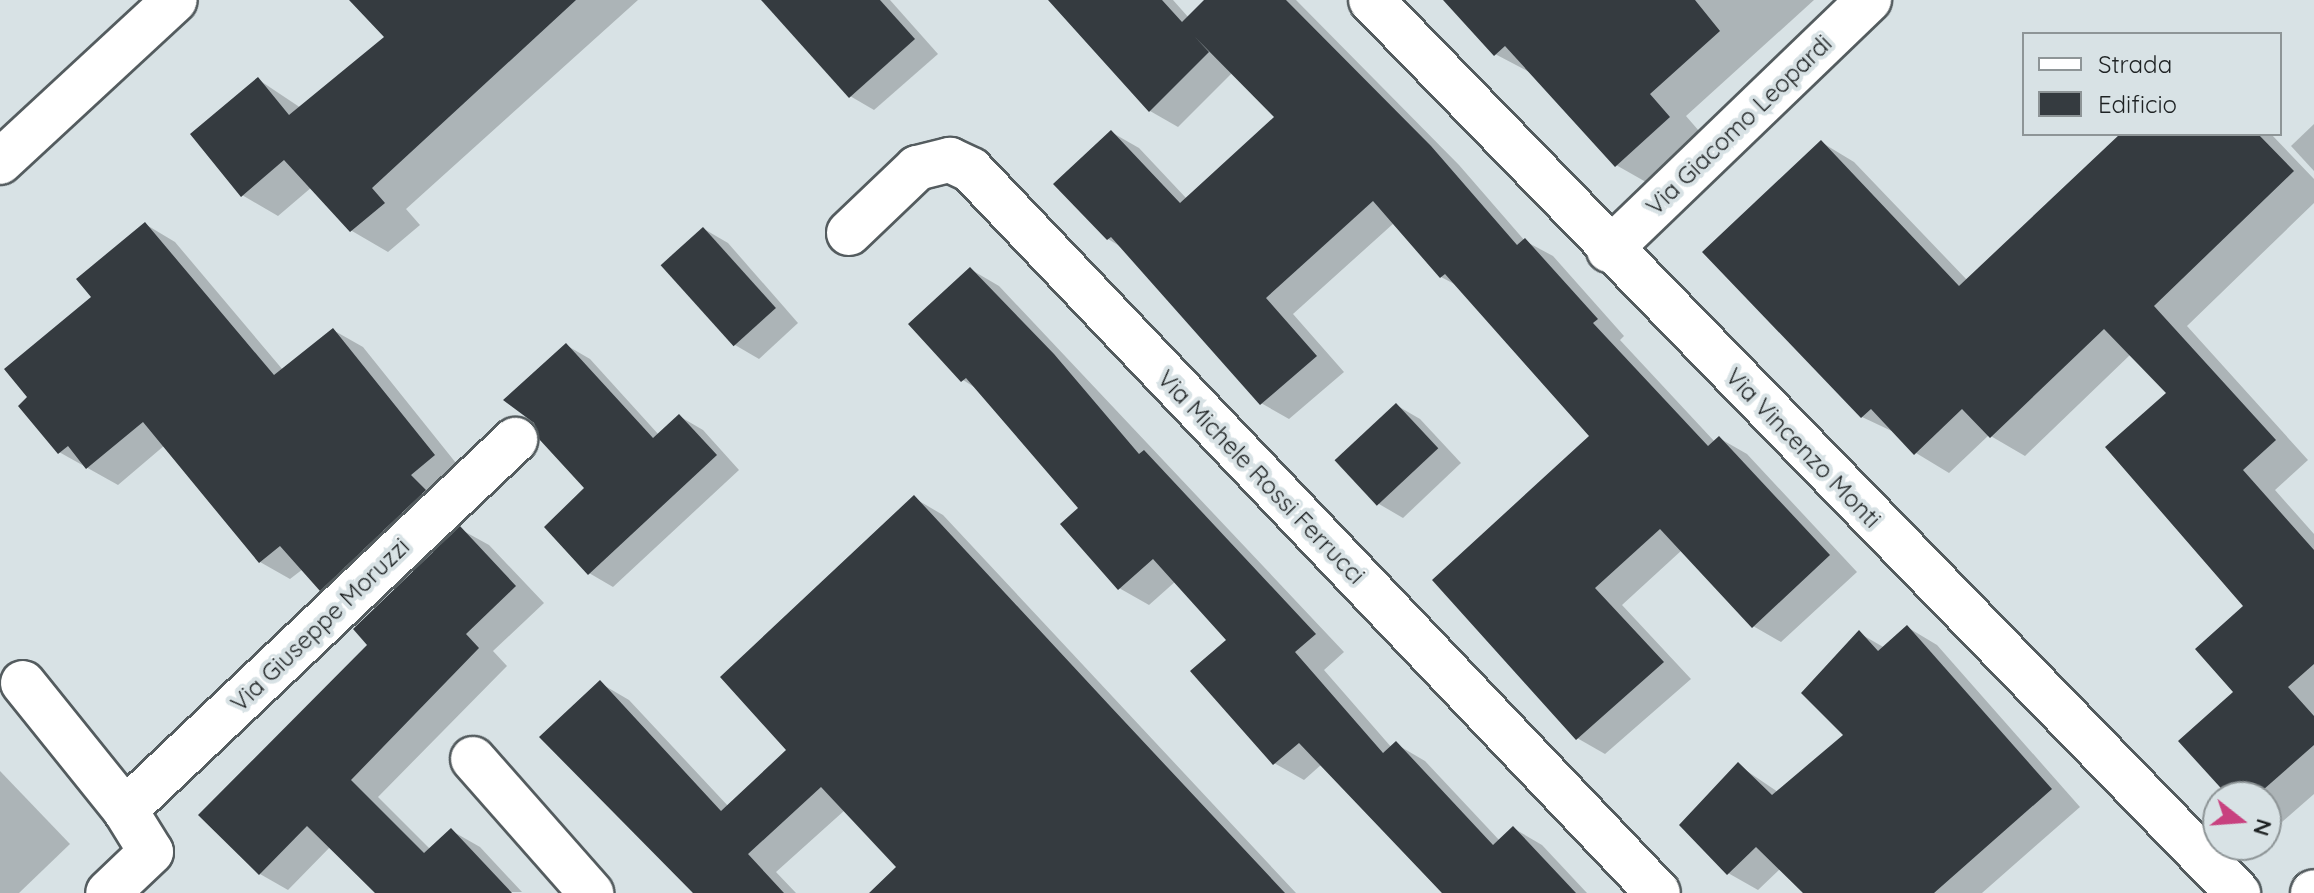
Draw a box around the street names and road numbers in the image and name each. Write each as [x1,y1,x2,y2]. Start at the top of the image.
street label: Via Giacomo Leopardi [1640,29,1838,221]
street label: Via Vincenzo Monti [1719,362,1887,534]
street label: Via Michele Rossi Ferrucci [1151,364,1371,590]
street label: Via Giuseppe Moruzzi [225,532,415,718]

